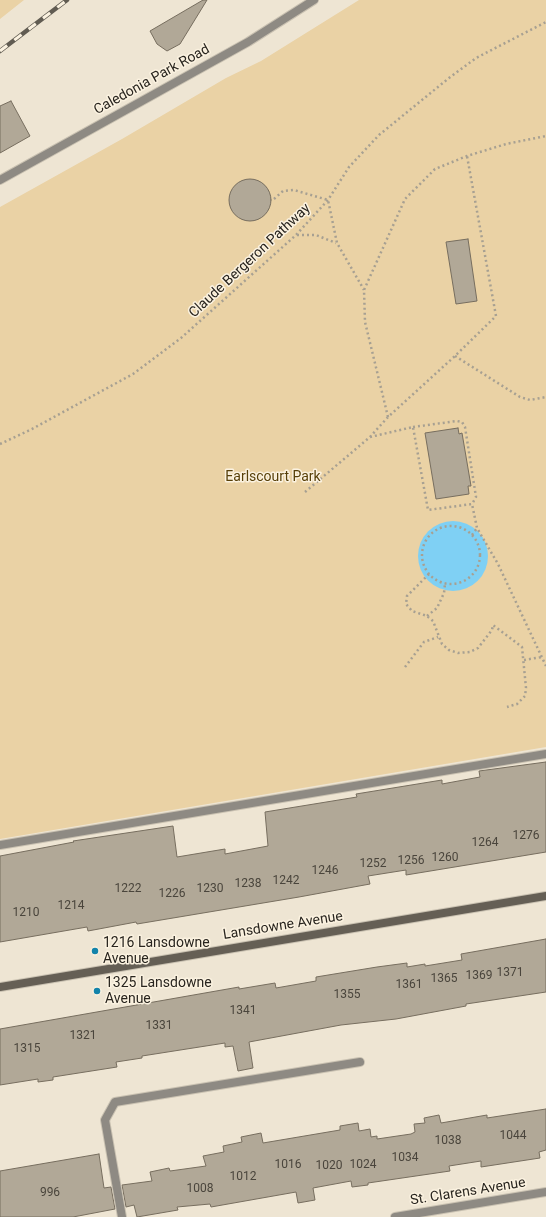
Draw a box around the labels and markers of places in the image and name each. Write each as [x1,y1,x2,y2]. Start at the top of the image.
place label: 1216 Lansdowne Avenue [103,935,210,968]
marker: 1216 Lansdowne Avenue [90,946,100,956]
place label: 1325 Lansdowne Avenue [105,975,212,1008]
marker: 1325 Lansdowne Avenue [92,986,102,996]

